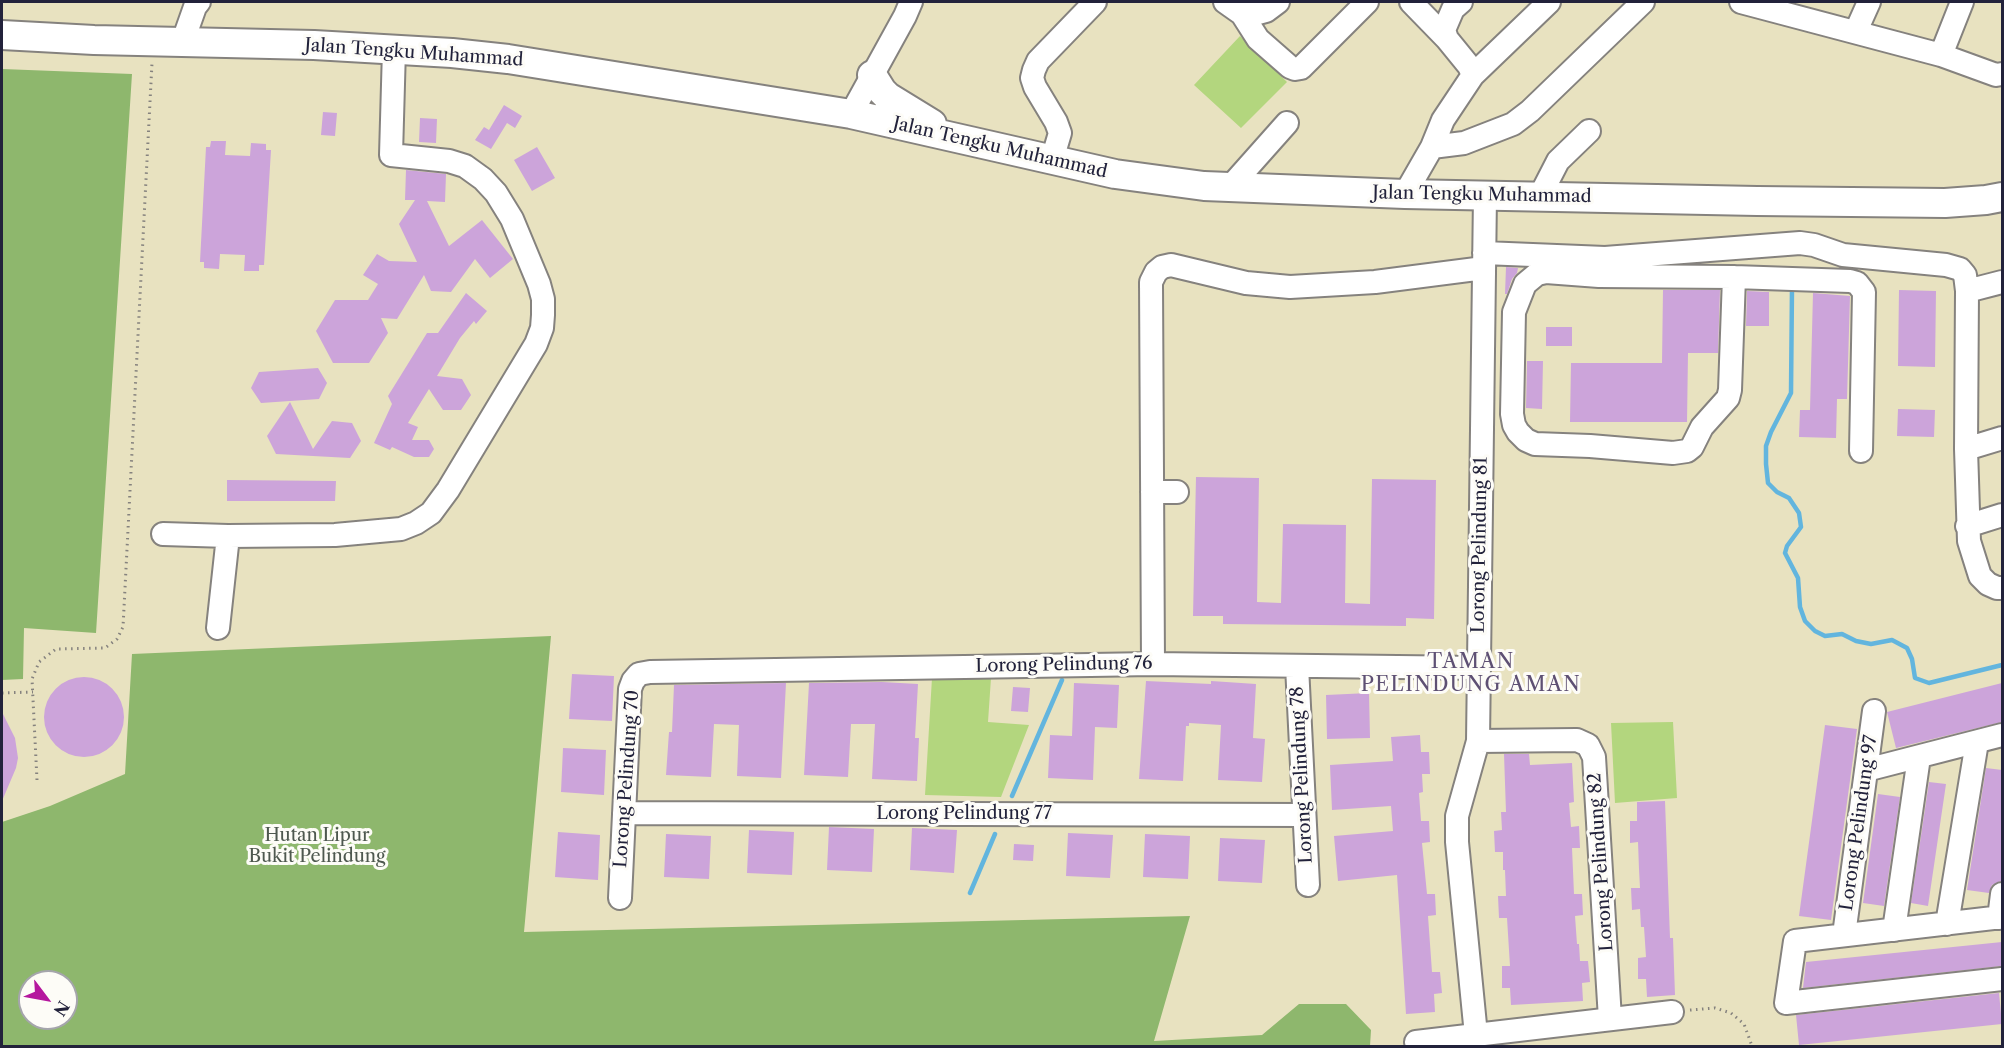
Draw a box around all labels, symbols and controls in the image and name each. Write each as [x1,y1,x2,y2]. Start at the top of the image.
street label: Jalan Tengku Muhammad [304,35,524,71]
street label: Jalan Tengku Muhammad [891,113,1109,183]
street label: Jalan Tengku Muhammad [1372,182,1592,208]
street label: Lorong Pelindung 81 [1468,457,1492,633]
district label: TAMAN PELINDUNG AMAN [1361,650,1581,697]
street label: Lorong Pelindung 76 [975,653,1153,677]
street label: Lorong Pelindung 78 [1287,686,1317,864]
street label: Lorong Pelindung 70 [610,689,644,869]
street label: Lorong Pelindung 97 [1836,734,1882,912]
street label: Lorong Pelindung 82 [1584,772,1618,952]
street label: Lorong Pelindung 77 [876,803,1052,825]
park label: Hutan Lipur Bukit Pelindung [248,825,386,868]
north arrow [18,970,78,1030]
text: N [49,997,74,1020]

